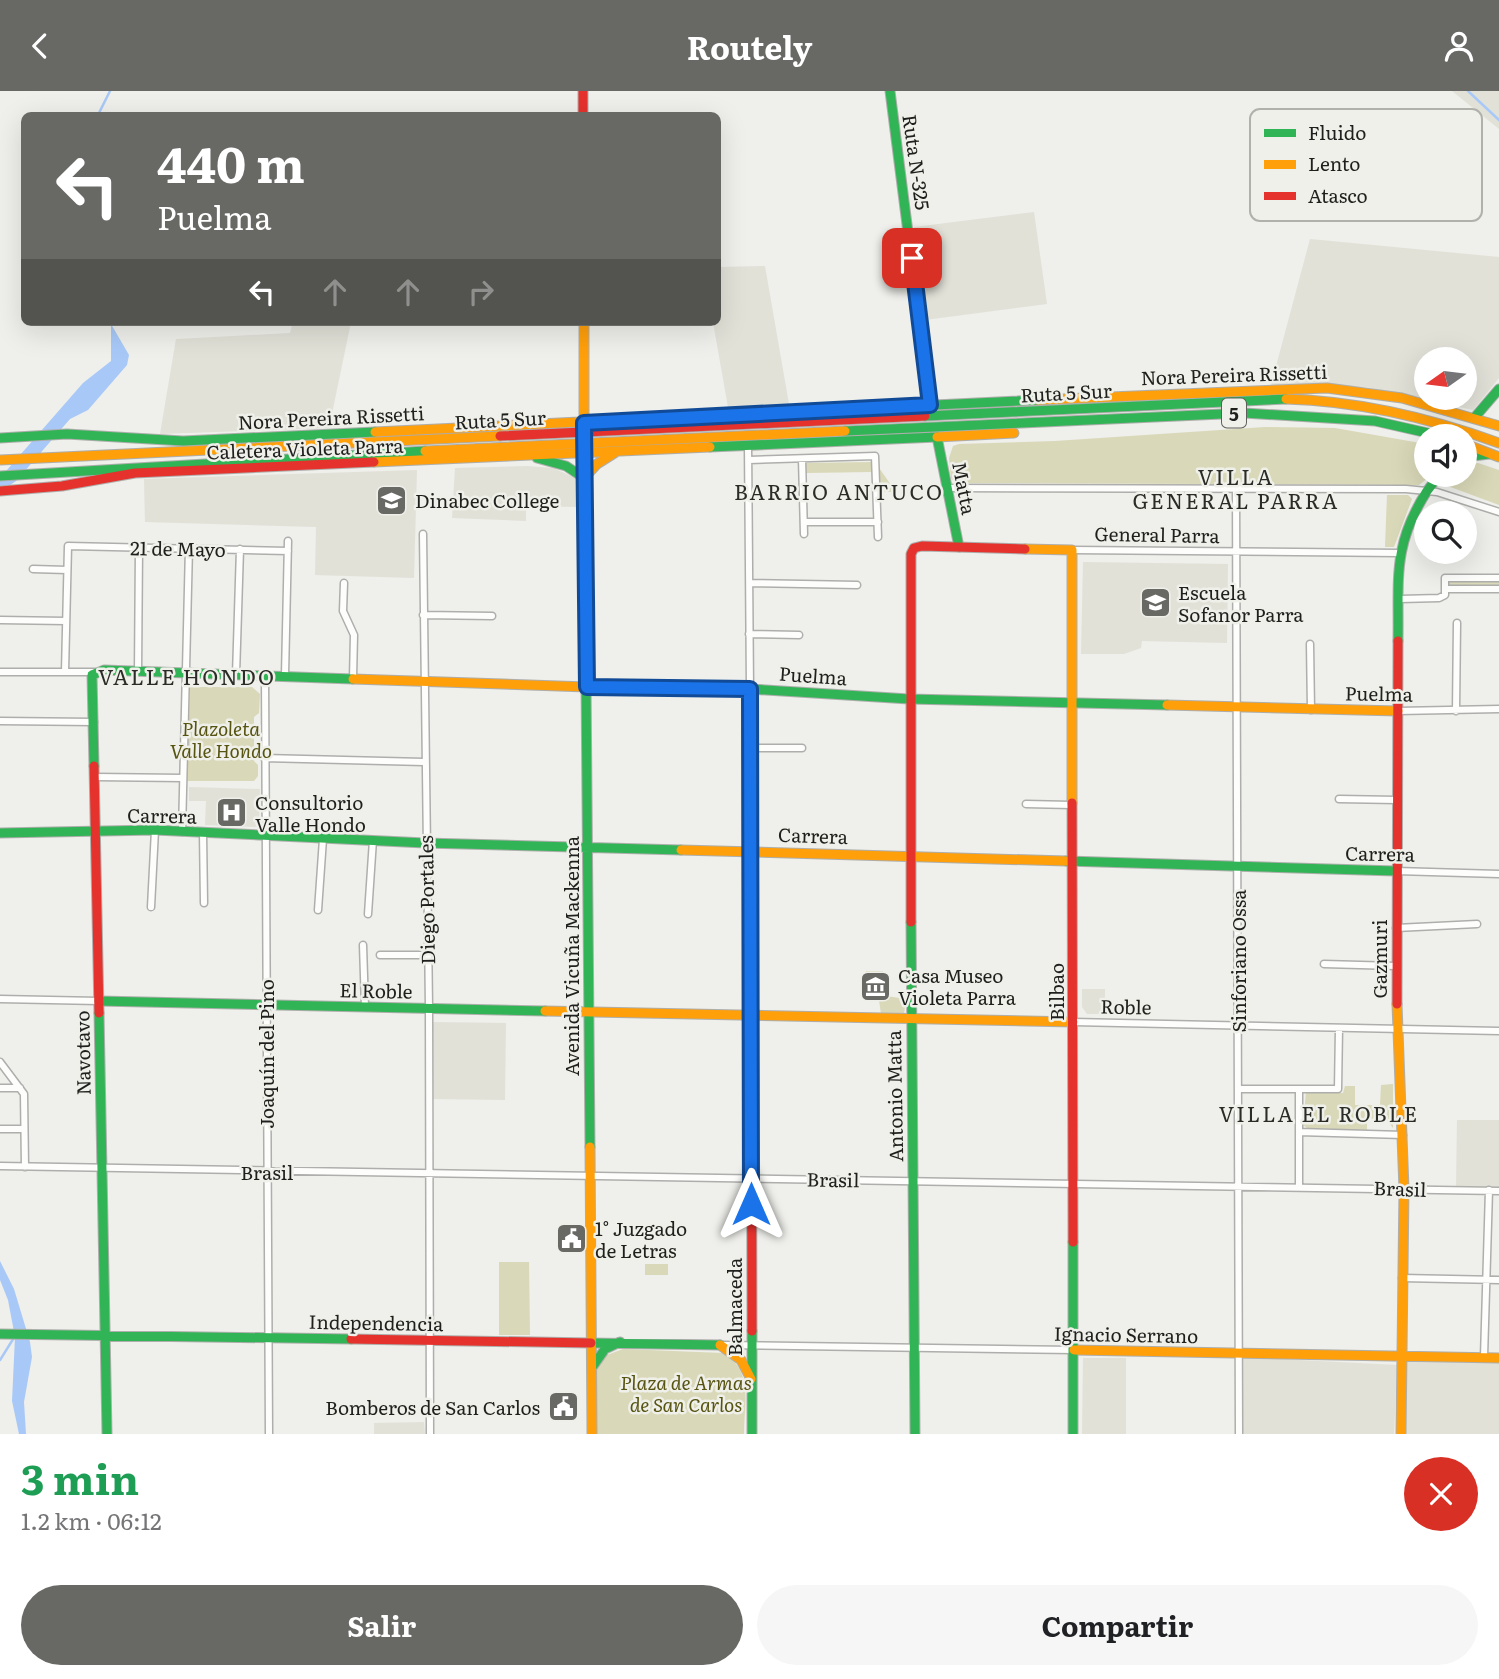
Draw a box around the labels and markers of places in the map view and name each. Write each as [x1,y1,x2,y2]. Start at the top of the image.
pin [882,228,942,288]
school or university icon: Dinabec College [375,483,409,517]
place label: Dinabec College [415,486,560,514]
place label: Escuela Sofanor Parra [1178,578,1304,628]
school or university icon: Escuela Sofanor Parra [1138,586,1172,620]
place label: Consultorio Valle Hondo [255,788,366,838]
hospital icon: Consultorio Valle Hondo [215,796,249,830]
place label: Casa Museo Violeta Parra [898,961,1017,1011]
museum icon: Casa Museo Violeta Parra [858,969,892,1003]
place label: 1° Juzgado de Letras [595,1214,687,1264]
public building icon: 1° Juzgado de Letras [555,1222,589,1256]
public building icon: Bomberos de San Carlos [546,1390,580,1424]
place label: Bomberos de San Carlos [325,1393,540,1421]

